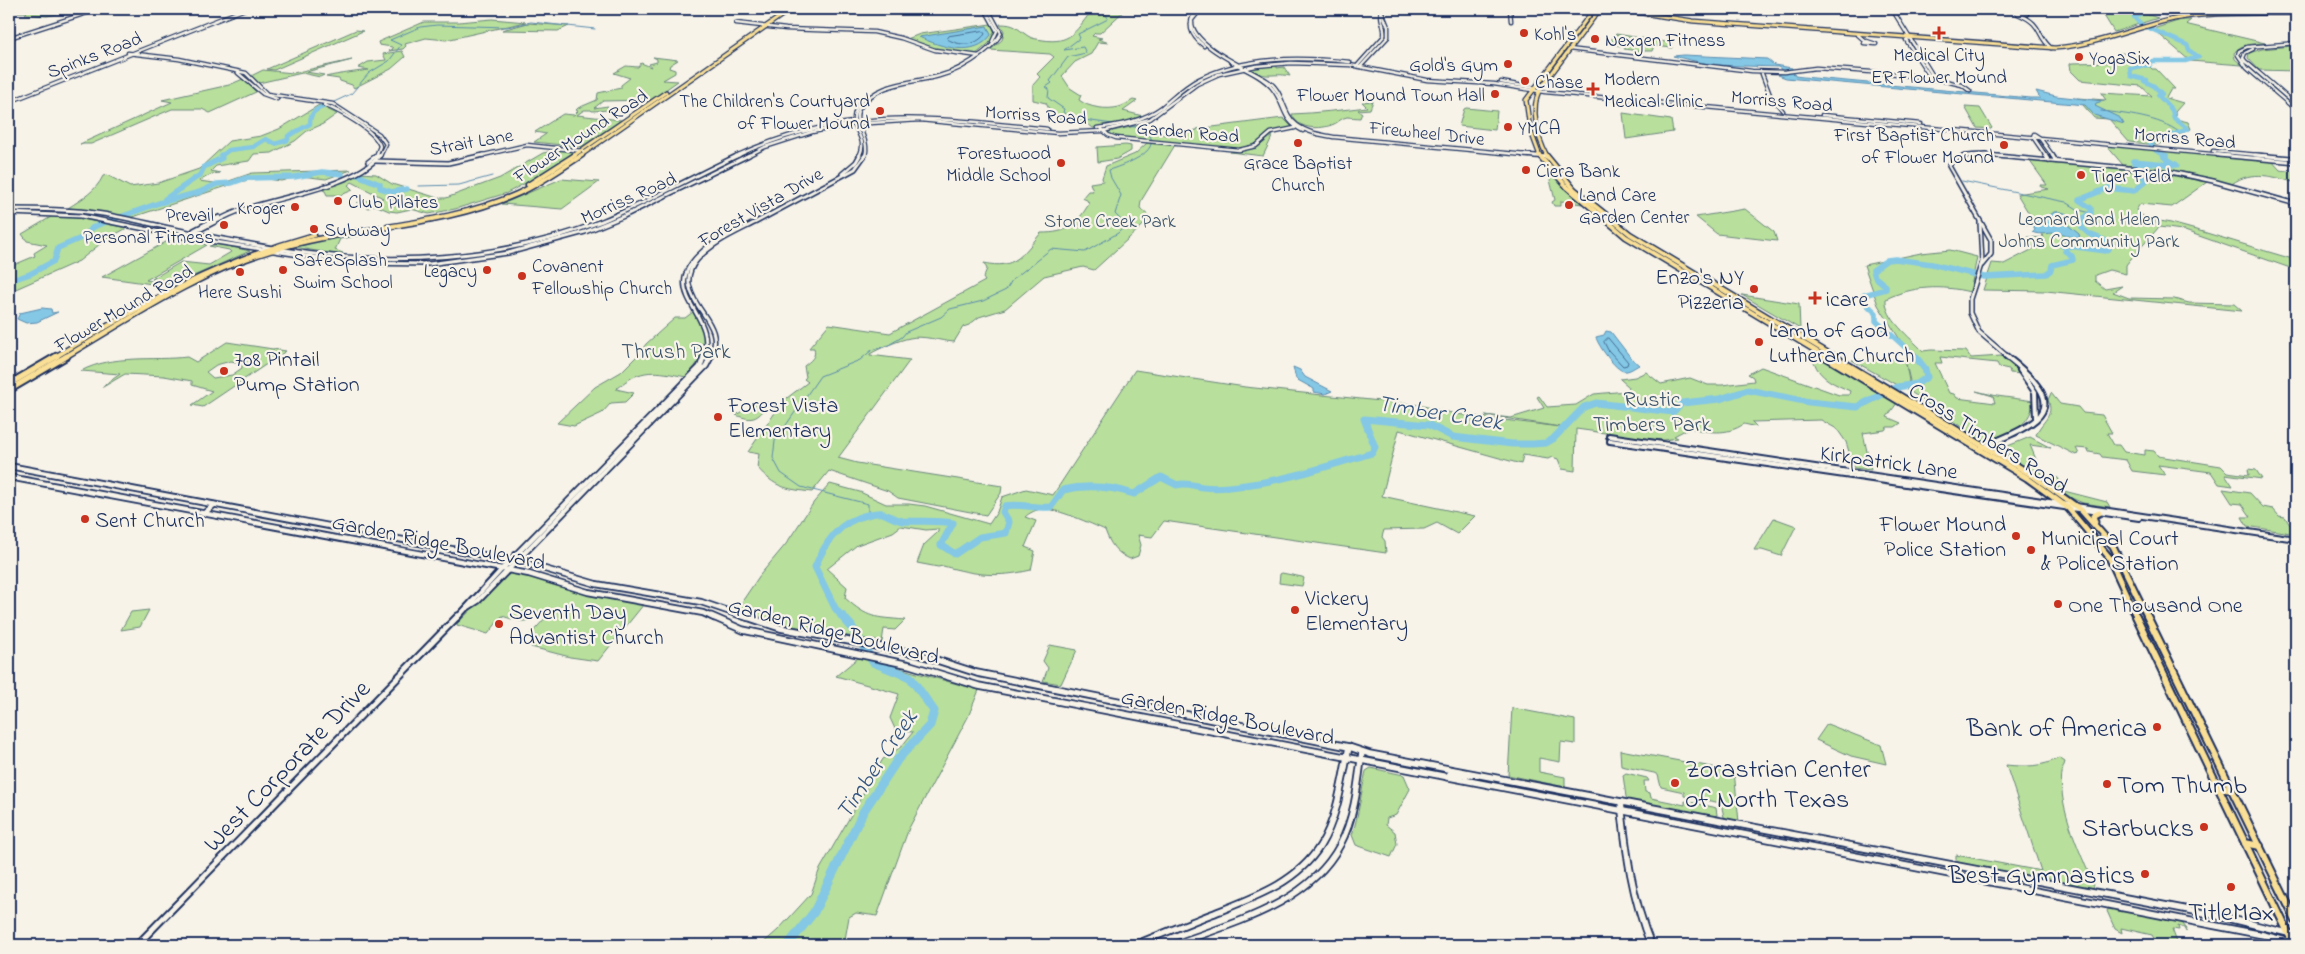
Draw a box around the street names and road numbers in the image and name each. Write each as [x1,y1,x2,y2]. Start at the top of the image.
street label: Spinks Road [44,26,146,87]
street label: Flower Mound Road [508,83,654,191]
street label: Morriss Road [1730,85,1834,120]
street label: Morriss Road [984,99,1088,134]
street label: Firewheel Drive [1367,115,1486,154]
street label: Garden Road [1135,116,1240,151]
street label: Morriss Road [2133,122,2237,157]
street label: Strait Lane [427,123,516,164]
street label: Forest Vista Drive [693,161,829,255]
street label: Morriss Road [577,166,681,232]
street label: Flower Mound Road [49,258,199,360]
street label: Cross Timbers Road [1901,376,2074,503]
street label: Kirkpatrick Lane [1818,438,1960,489]
street label: Garden Ridge Boulevard [329,508,548,581]
street label: Garden Ridge Boulevard [724,591,942,676]
street label: West Corporate Drive [196,672,381,862]
street label: Garden Ridge Boulevard [1118,683,1337,756]

